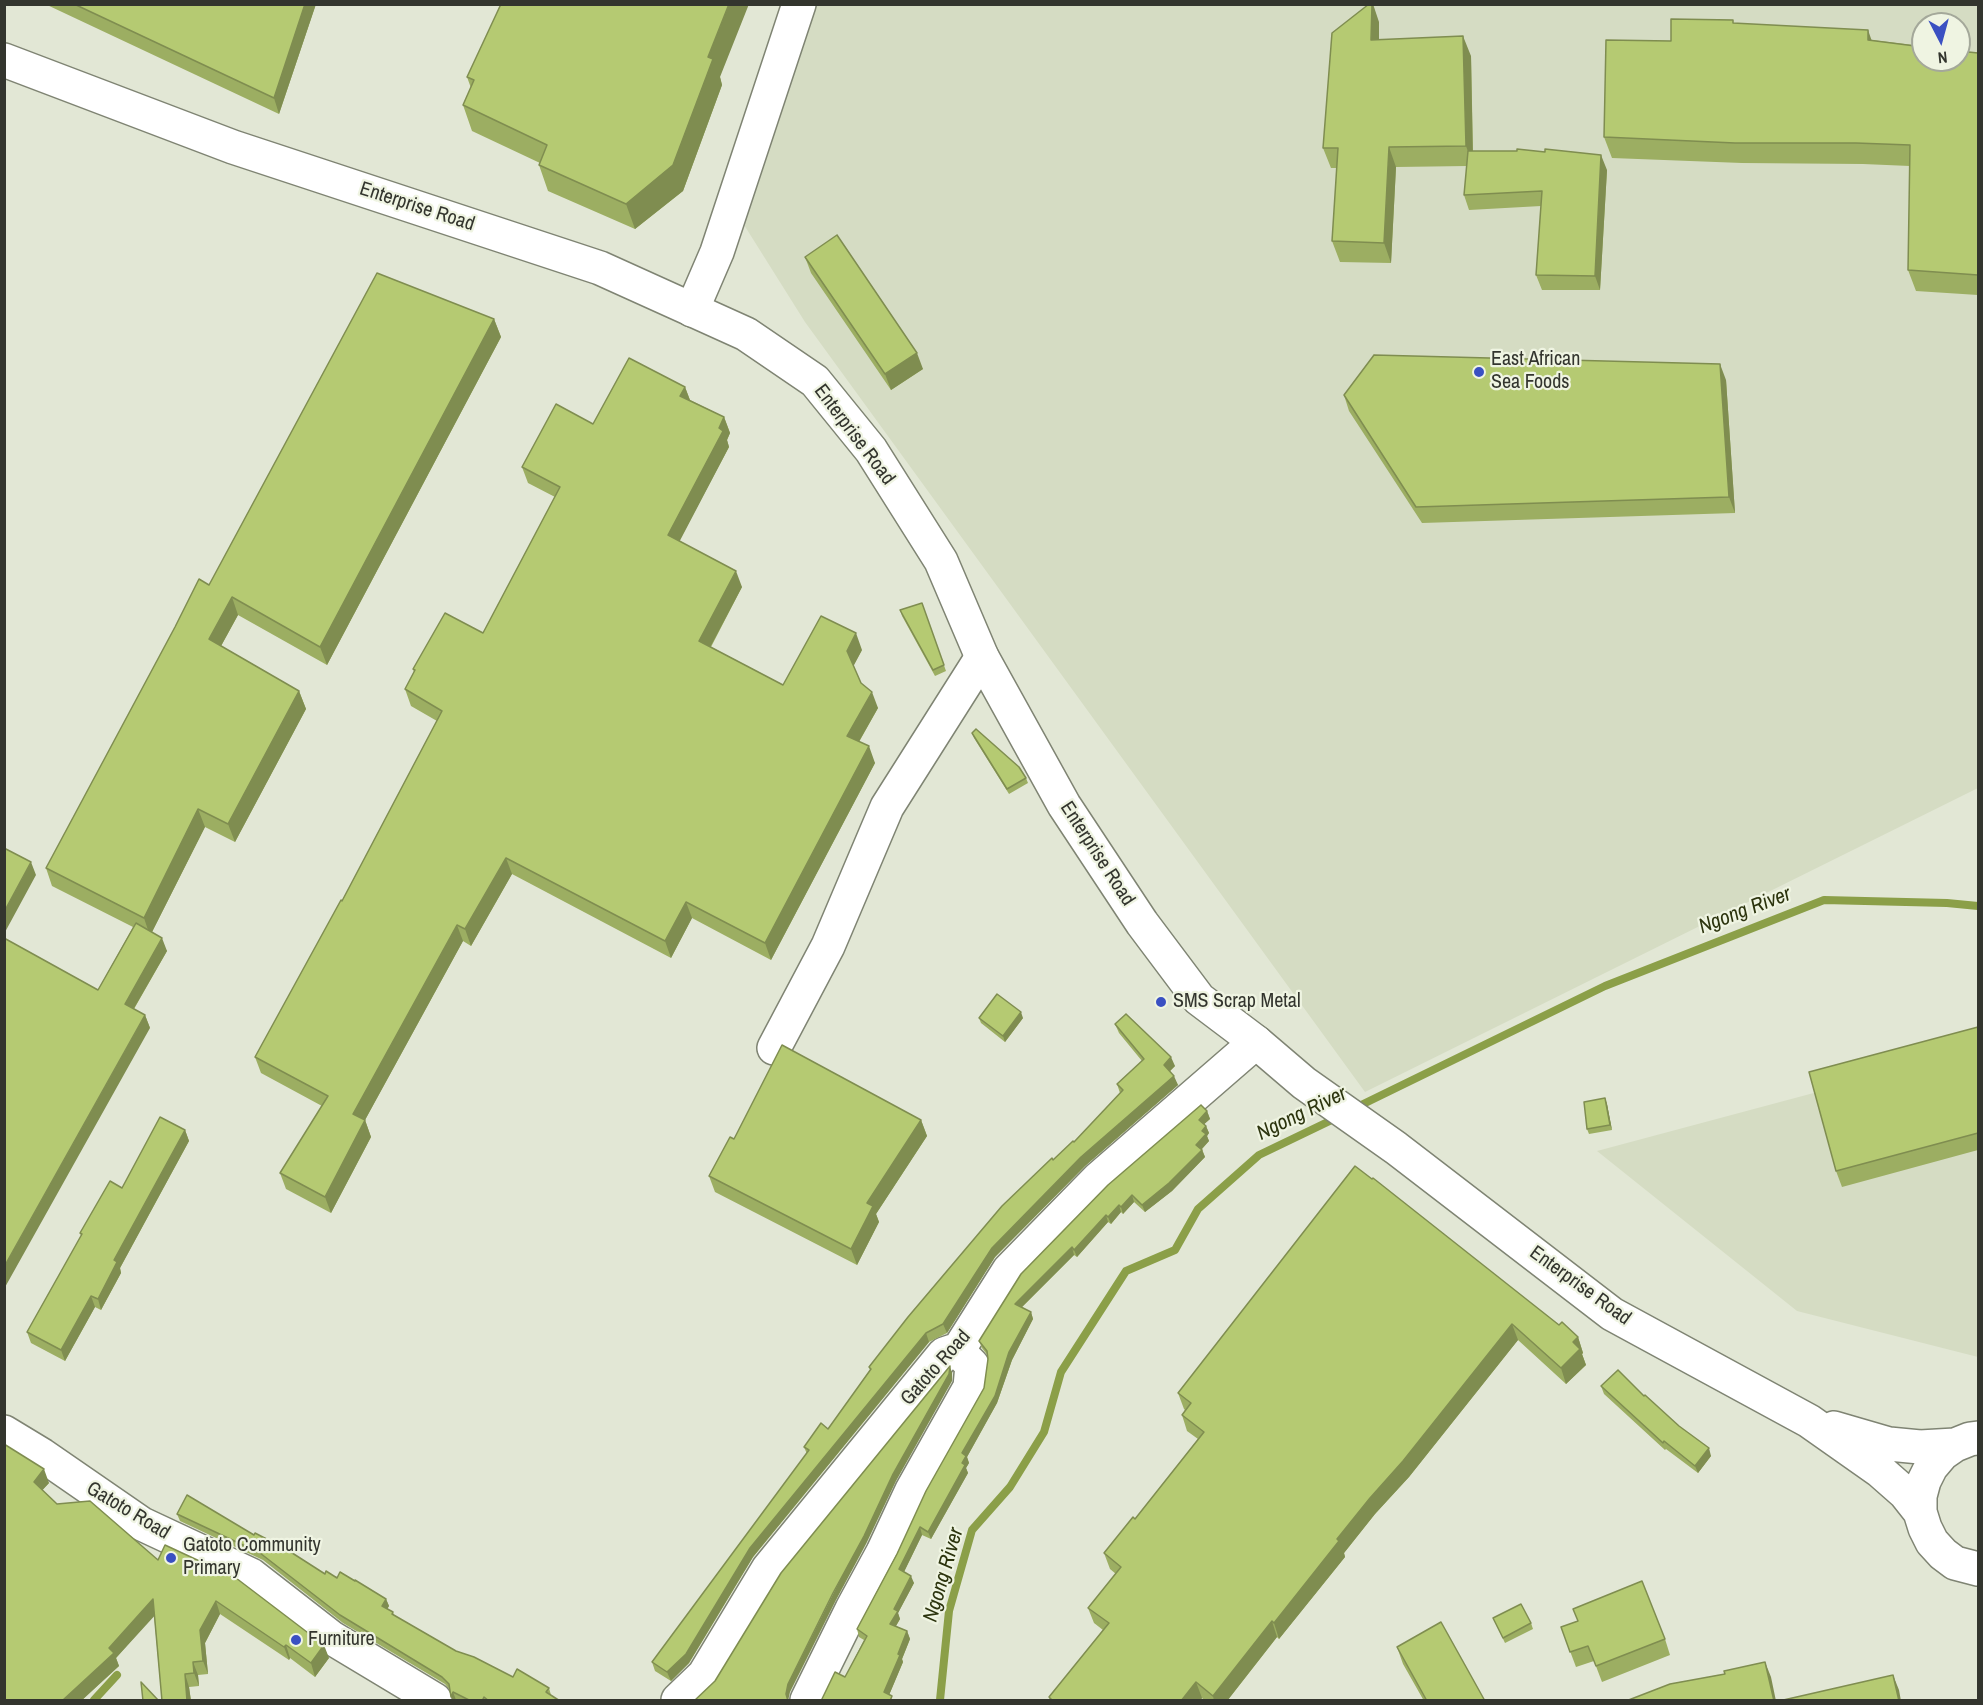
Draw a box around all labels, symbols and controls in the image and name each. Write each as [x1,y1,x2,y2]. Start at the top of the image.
north arrow [1911,12,1971,72]
text: N [1937,46,1949,69]
street label: Enterprise Road [357,177,477,237]
place label: East African Sea Foods [1491,348,1580,395]
marker: East African Sea Foods [1472,365,1486,379]
street label: Enterprise Road [808,380,900,490]
street label: Enterprise Road [1054,797,1140,911]
water label: Ngong River [1695,882,1795,940]
place label: SMS Scrap Metal [1173,990,1301,1014]
marker: SMS Scrap Metal [1154,995,1168,1009]
water label: Ngong River [1253,1081,1351,1147]
street label: Enterprise Road [1525,1241,1635,1331]
street label: Gatoto Road [896,1325,976,1411]
street label: Gatoto Road [82,1477,174,1545]
water label: Ngong River [919,1525,969,1625]
place label: Gatoto Community Primary [183,1534,321,1581]
marker: Gatoto Community Primary [164,1551,178,1565]
place label: Furniture [308,1628,375,1652]
marker: Furniture [289,1633,303,1647]

